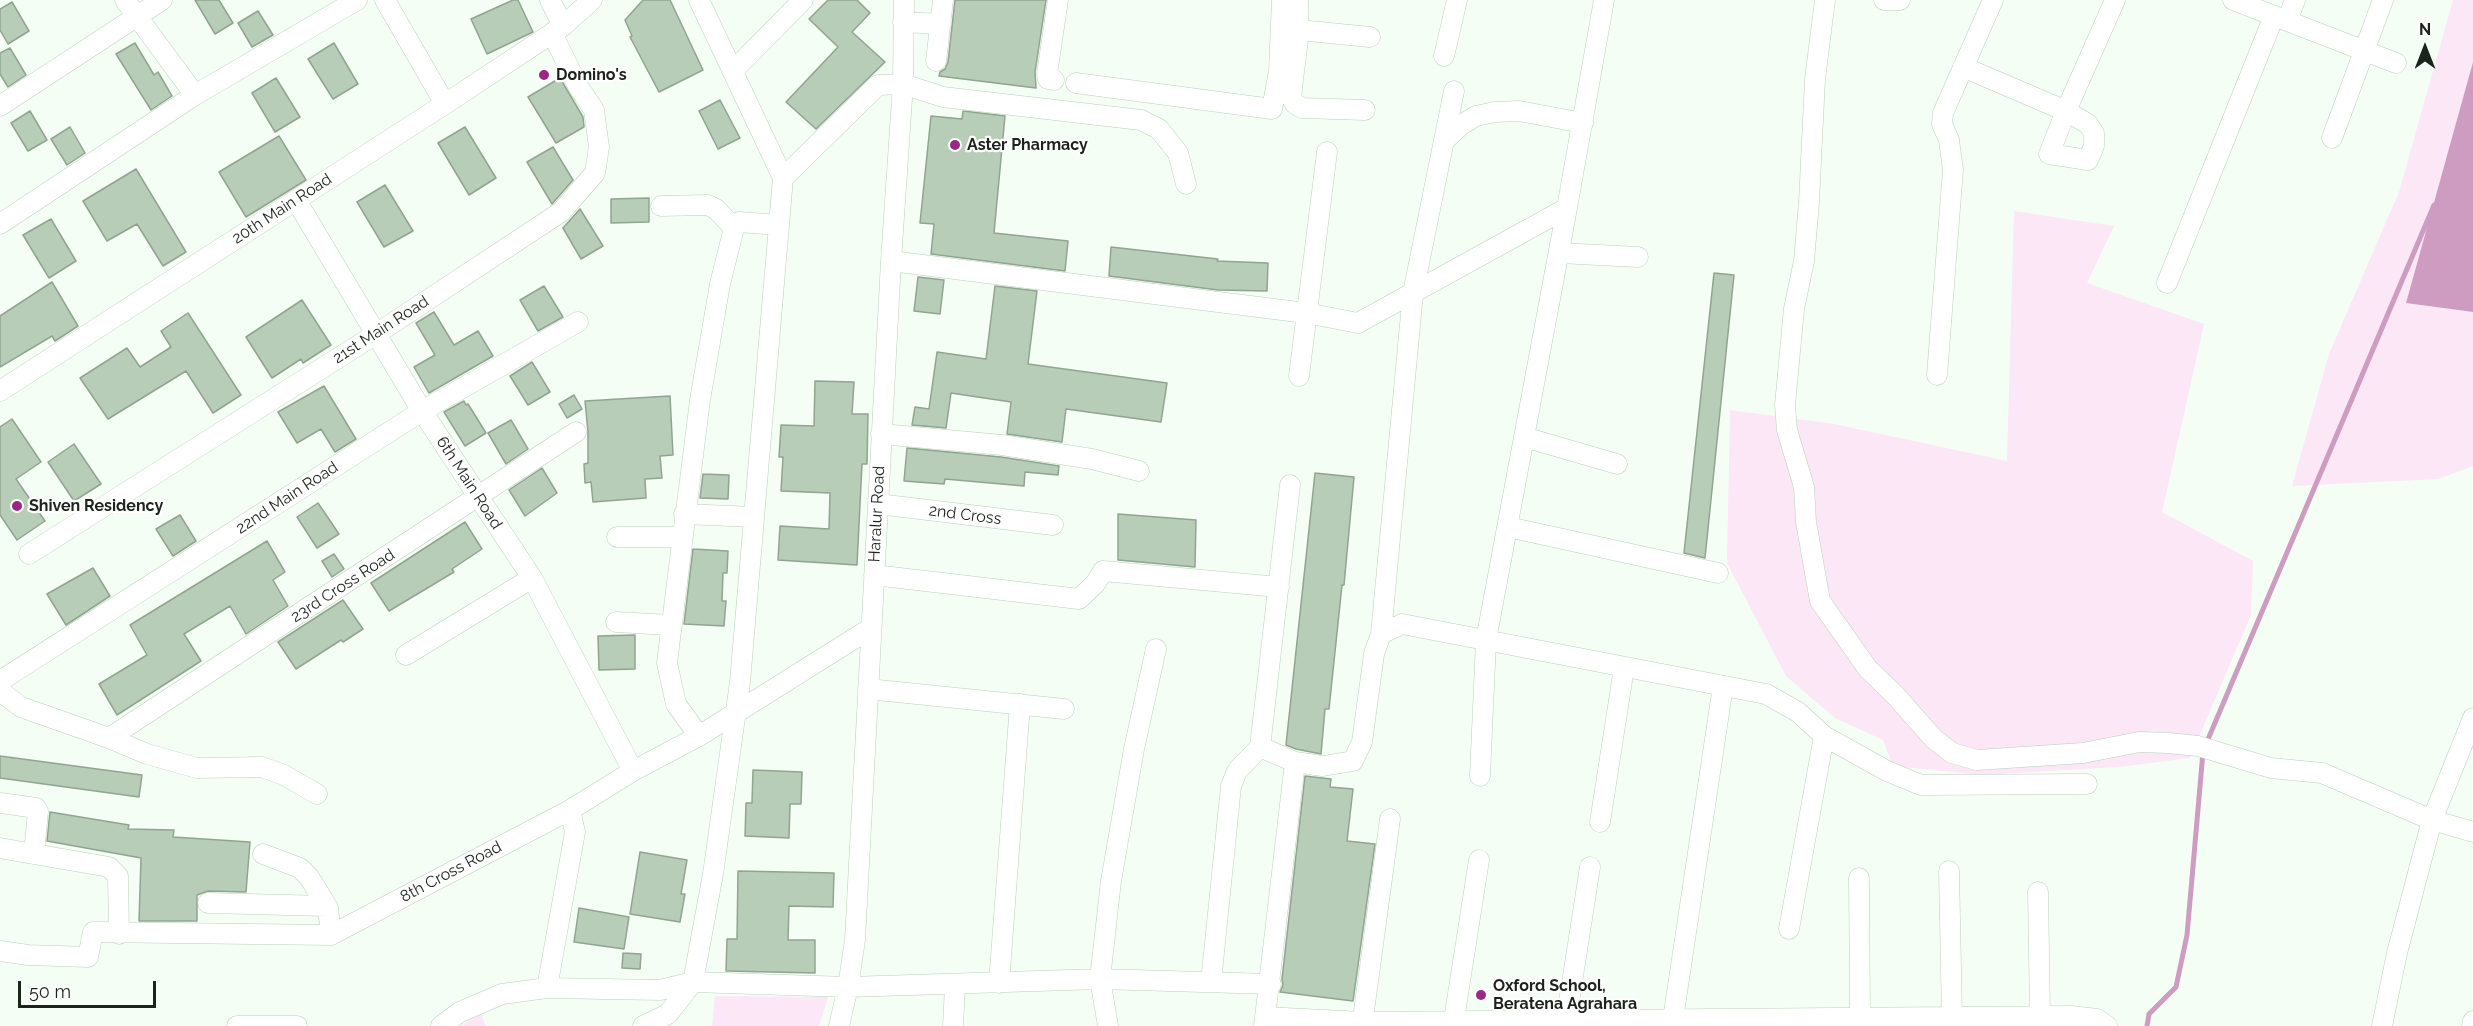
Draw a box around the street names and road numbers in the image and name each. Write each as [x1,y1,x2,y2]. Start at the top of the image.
street label: 20th Main Road [229,170,335,248]
street label: 21st Main Road [330,292,432,368]
street label: 6th Main Road [432,433,506,533]
street label: 22nd Main Road [232,458,342,538]
street label: Haralur Road [865,465,889,563]
street label: 2nd Cross [928,501,1002,529]
street label: 23rd Cross Road [287,545,399,627]
street label: 8th Cross Road [397,837,505,907]

